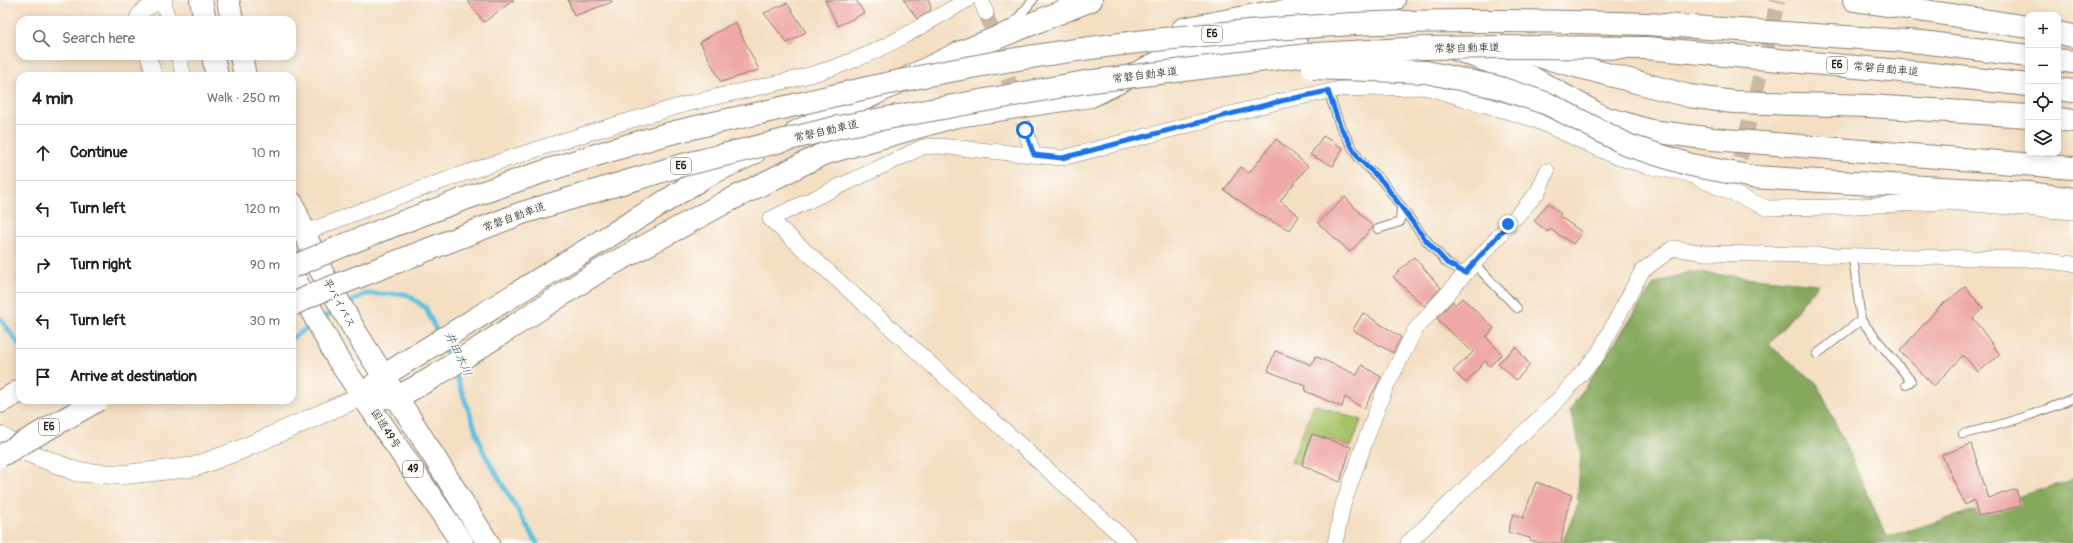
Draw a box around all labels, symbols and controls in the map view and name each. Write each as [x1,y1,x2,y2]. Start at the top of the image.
map controls [2025,12,2061,156]
button: + [2025,12,2061,48]
search box [16,16,296,60]
road number: E6 [1202,26,1222,42]
icon: search [30,27,52,49]
text: Search here [62,29,135,48]
street label: 常磐自動車道 [1434,41,1500,55]
button: − [2025,48,2061,84]
road number: E6 [1827,57,1847,73]
street label: 常磐自動車道 [1853,60,1919,78]
street label: 常磐自動車道 [1111,65,1179,85]
button: locate [2025,84,2061,120]
text: 4 min [32,88,73,109]
text: Walk · 250 m [207,90,280,106]
street label: 常磐自動車道 [792,117,860,145]
button: layers [2025,120,2061,156]
route start [1016,121,1034,139]
icon: ahead [32,142,54,164]
text: Continue [70,143,128,162]
text: 10 m [252,145,280,161]
road number: E6 [671,158,691,174]
icon: left [32,198,54,220]
text: Turn left [70,199,126,218]
street label: 常磐自動車道 [481,200,547,234]
text: 120 m [244,201,280,217]
route end [1499,215,1517,233]
icon: right [32,254,54,276]
text: Turn right [70,255,131,274]
text: 90 m [250,257,280,273]
street label: 平バイパス [320,276,358,330]
icon: left [32,310,54,332]
text: Turn left [70,311,126,330]
text: 30 m [250,313,280,329]
water label: 井田木川 [441,329,475,379]
icon: arrive [32,366,54,388]
text: Arrive at destination [70,367,197,386]
street label: 国道49号 [368,407,404,451]
road number: E6 [39,419,59,435]
road number: 49 [403,461,423,477]

